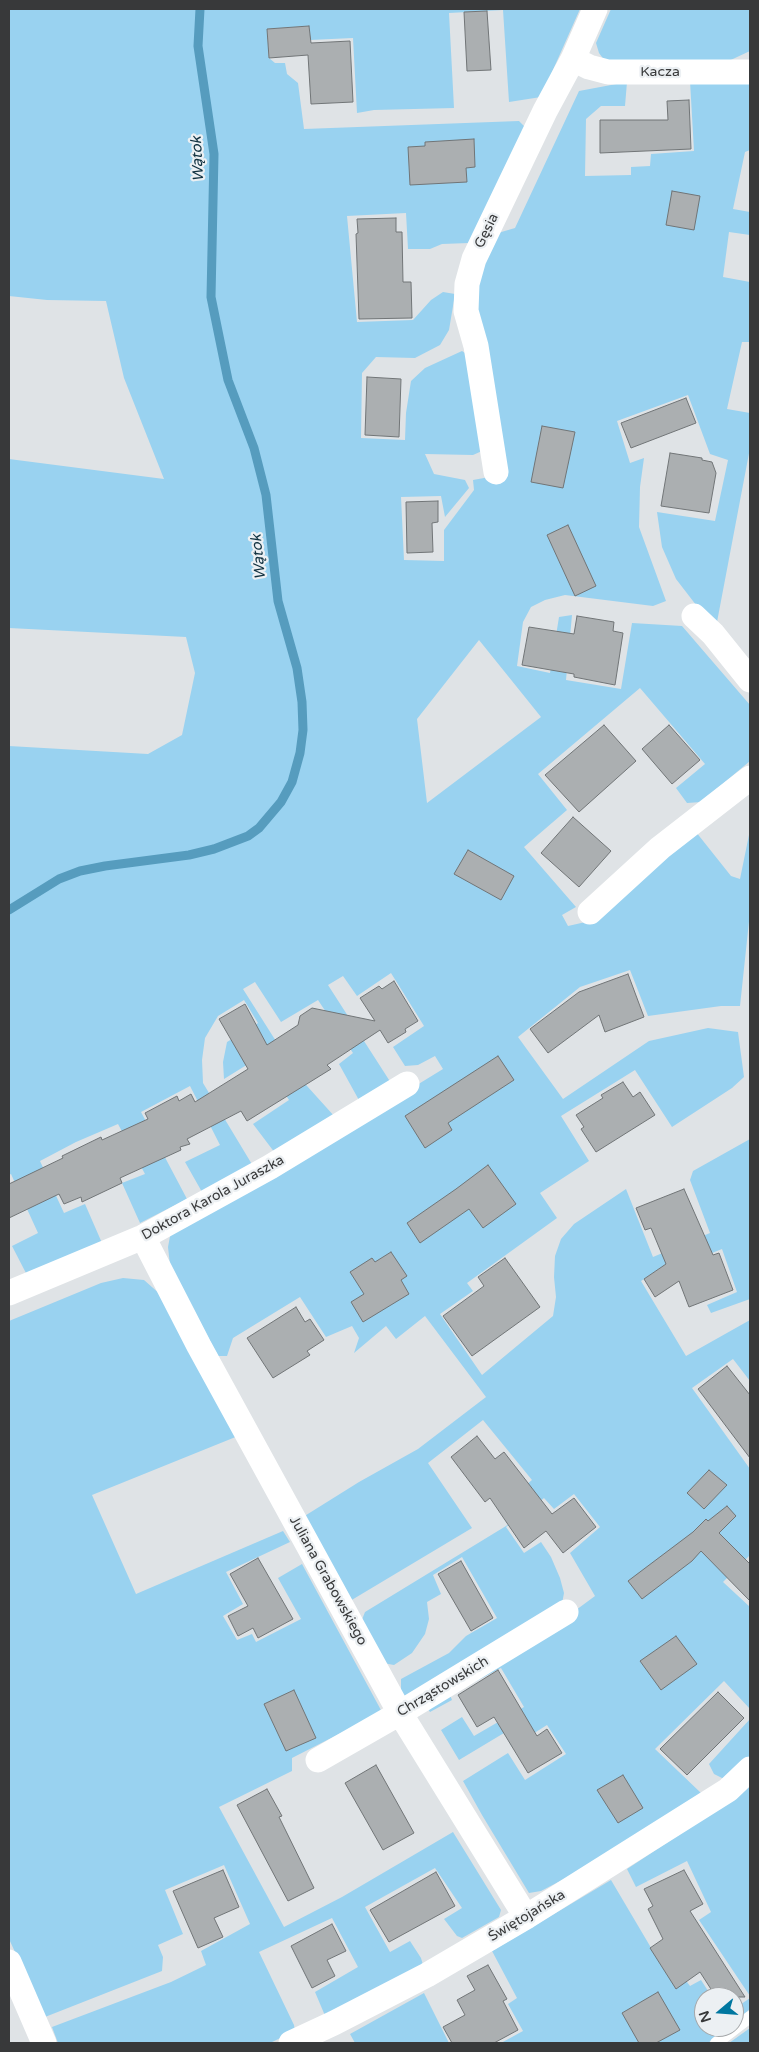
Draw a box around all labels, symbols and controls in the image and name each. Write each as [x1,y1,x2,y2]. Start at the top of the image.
street label: Kacza [640,64,680,80]
water label: Wątok [188,136,208,182]
street label: Gęsia [471,211,503,251]
water label: Wątok [248,533,270,581]
street label: Doktora Karola Juraszka [139,1152,287,1244]
street label: Juliana Grabowskiego [285,1513,371,1649]
street label: Chrząstowskich [394,1653,492,1721]
street label: Świętojańska [486,1887,568,1945]
north arrow [694,1987,744,2037]
text: N [695,2009,715,2024]

